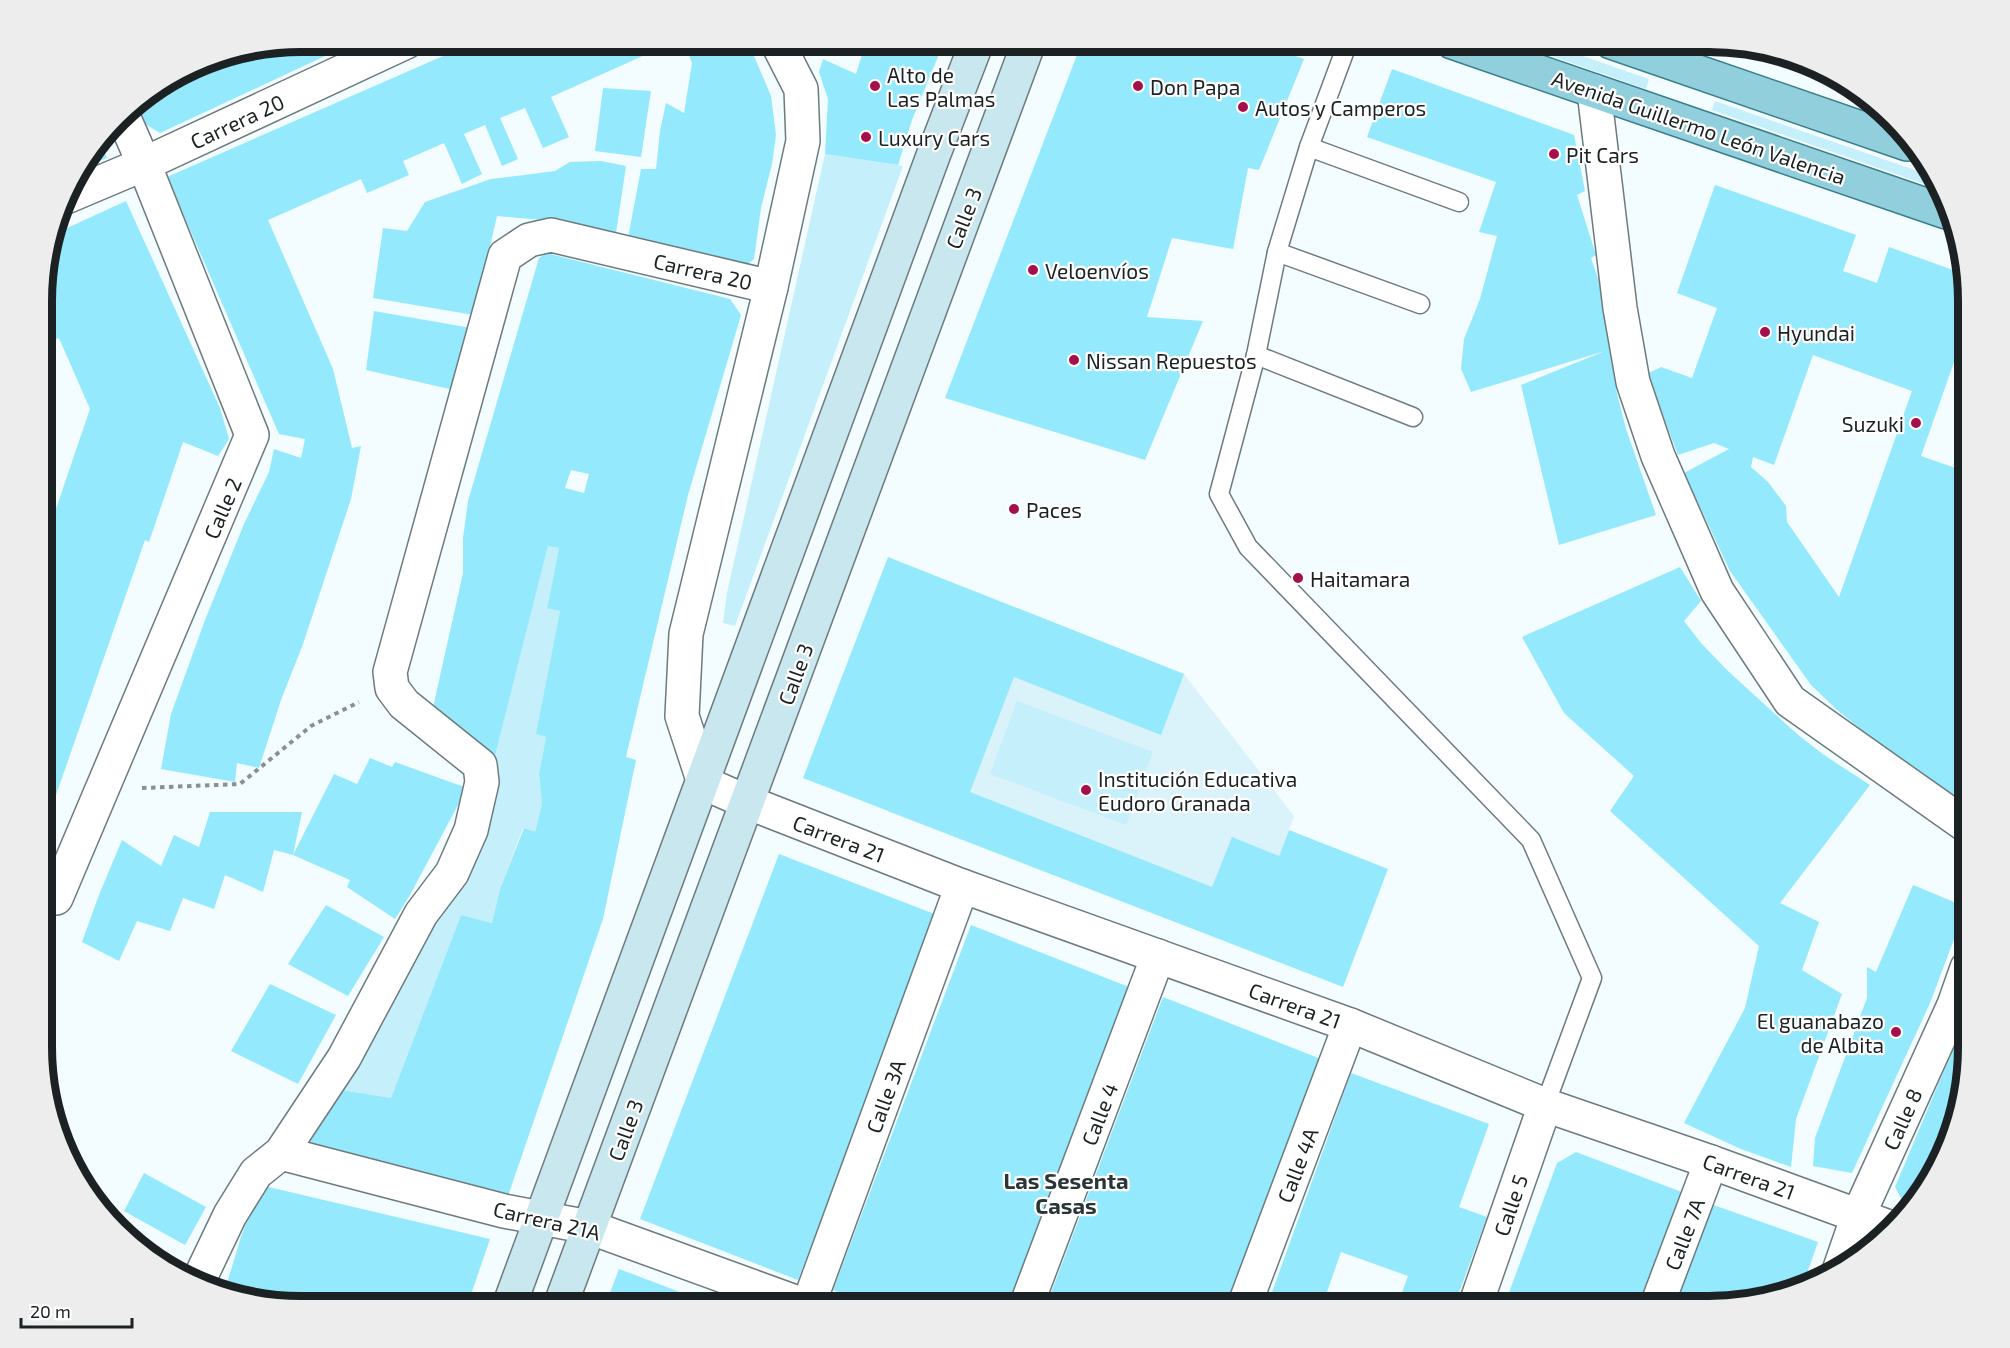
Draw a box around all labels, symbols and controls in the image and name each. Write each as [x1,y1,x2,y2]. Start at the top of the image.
place label: Alto de Las Palmas [887,62,995,111]
street label: Avenida Guillermo León Valencia [1549,65,1849,189]
place label: Don Papa [1150,74,1240,99]
marker: Alto de Las Palmas [868,79,882,93]
marker: Don Papa [1131,79,1145,93]
street label: Carrera 20 [186,88,288,154]
place label: Autos y Camperos [1255,95,1426,120]
marker: Autos y Camperos [1236,100,1250,114]
place label: Luxury Cars [878,125,990,150]
marker: Luxury Cars [859,130,873,144]
place label: Pit Cars [1566,142,1639,167]
marker: Pit Cars [1547,147,1561,161]
street label: Calle 3 [940,184,986,252]
street label: Carrera 20 [651,248,755,294]
place label: Veloenvíos [1045,258,1149,283]
marker: Veloenvíos [1026,263,1040,277]
place label: Hyundai [1777,320,1855,345]
marker: Hyundai [1758,325,1772,339]
place label: Nissan Repuestos [1086,348,1257,373]
marker: Nissan Repuestos [1067,353,1081,367]
place label: Suzuki [1842,411,1904,436]
marker: Suzuki [1909,416,1923,430]
street label: Calle 2 [198,474,246,542]
place label: Paces [1026,497,1082,522]
marker: Paces [1007,502,1021,516]
place label: Haitamara [1310,566,1410,591]
marker: Haitamara [1291,571,1305,585]
street label: Calle 3 [772,640,818,708]
place label: Institución Educativa Eudoro Granada [1098,766,1297,815]
marker: Institución Educativa Eudoro Granada [1079,783,1093,797]
street label: Carrera 21 [790,809,888,867]
street label: Carrera 21 [1246,977,1344,1033]
place label: El guanabazo de Albita [1757,1008,1884,1057]
marker: El guanabazo de Albita [1889,1025,1903,1039]
street label: Calle 3A [860,1056,910,1136]
street label: Calle 4 [1076,1079,1122,1149]
street label: Calle 8 [1877,1084,1927,1154]
street label: Calle 3 [602,1096,648,1164]
street label: Calle 4A [1271,1124,1323,1206]
street label: Carrera 21 [1700,1148,1798,1204]
district label: Las Sesenta Casas [1004,1167,1128,1218]
street label: Calle 5 [1488,1171,1532,1239]
street label: Calle 7A [1659,1194,1709,1274]
street label: Carrera 21A [491,1196,603,1244]
scale bar [21,1291,132,1329]
text: 20 m [30,1300,71,1322]

